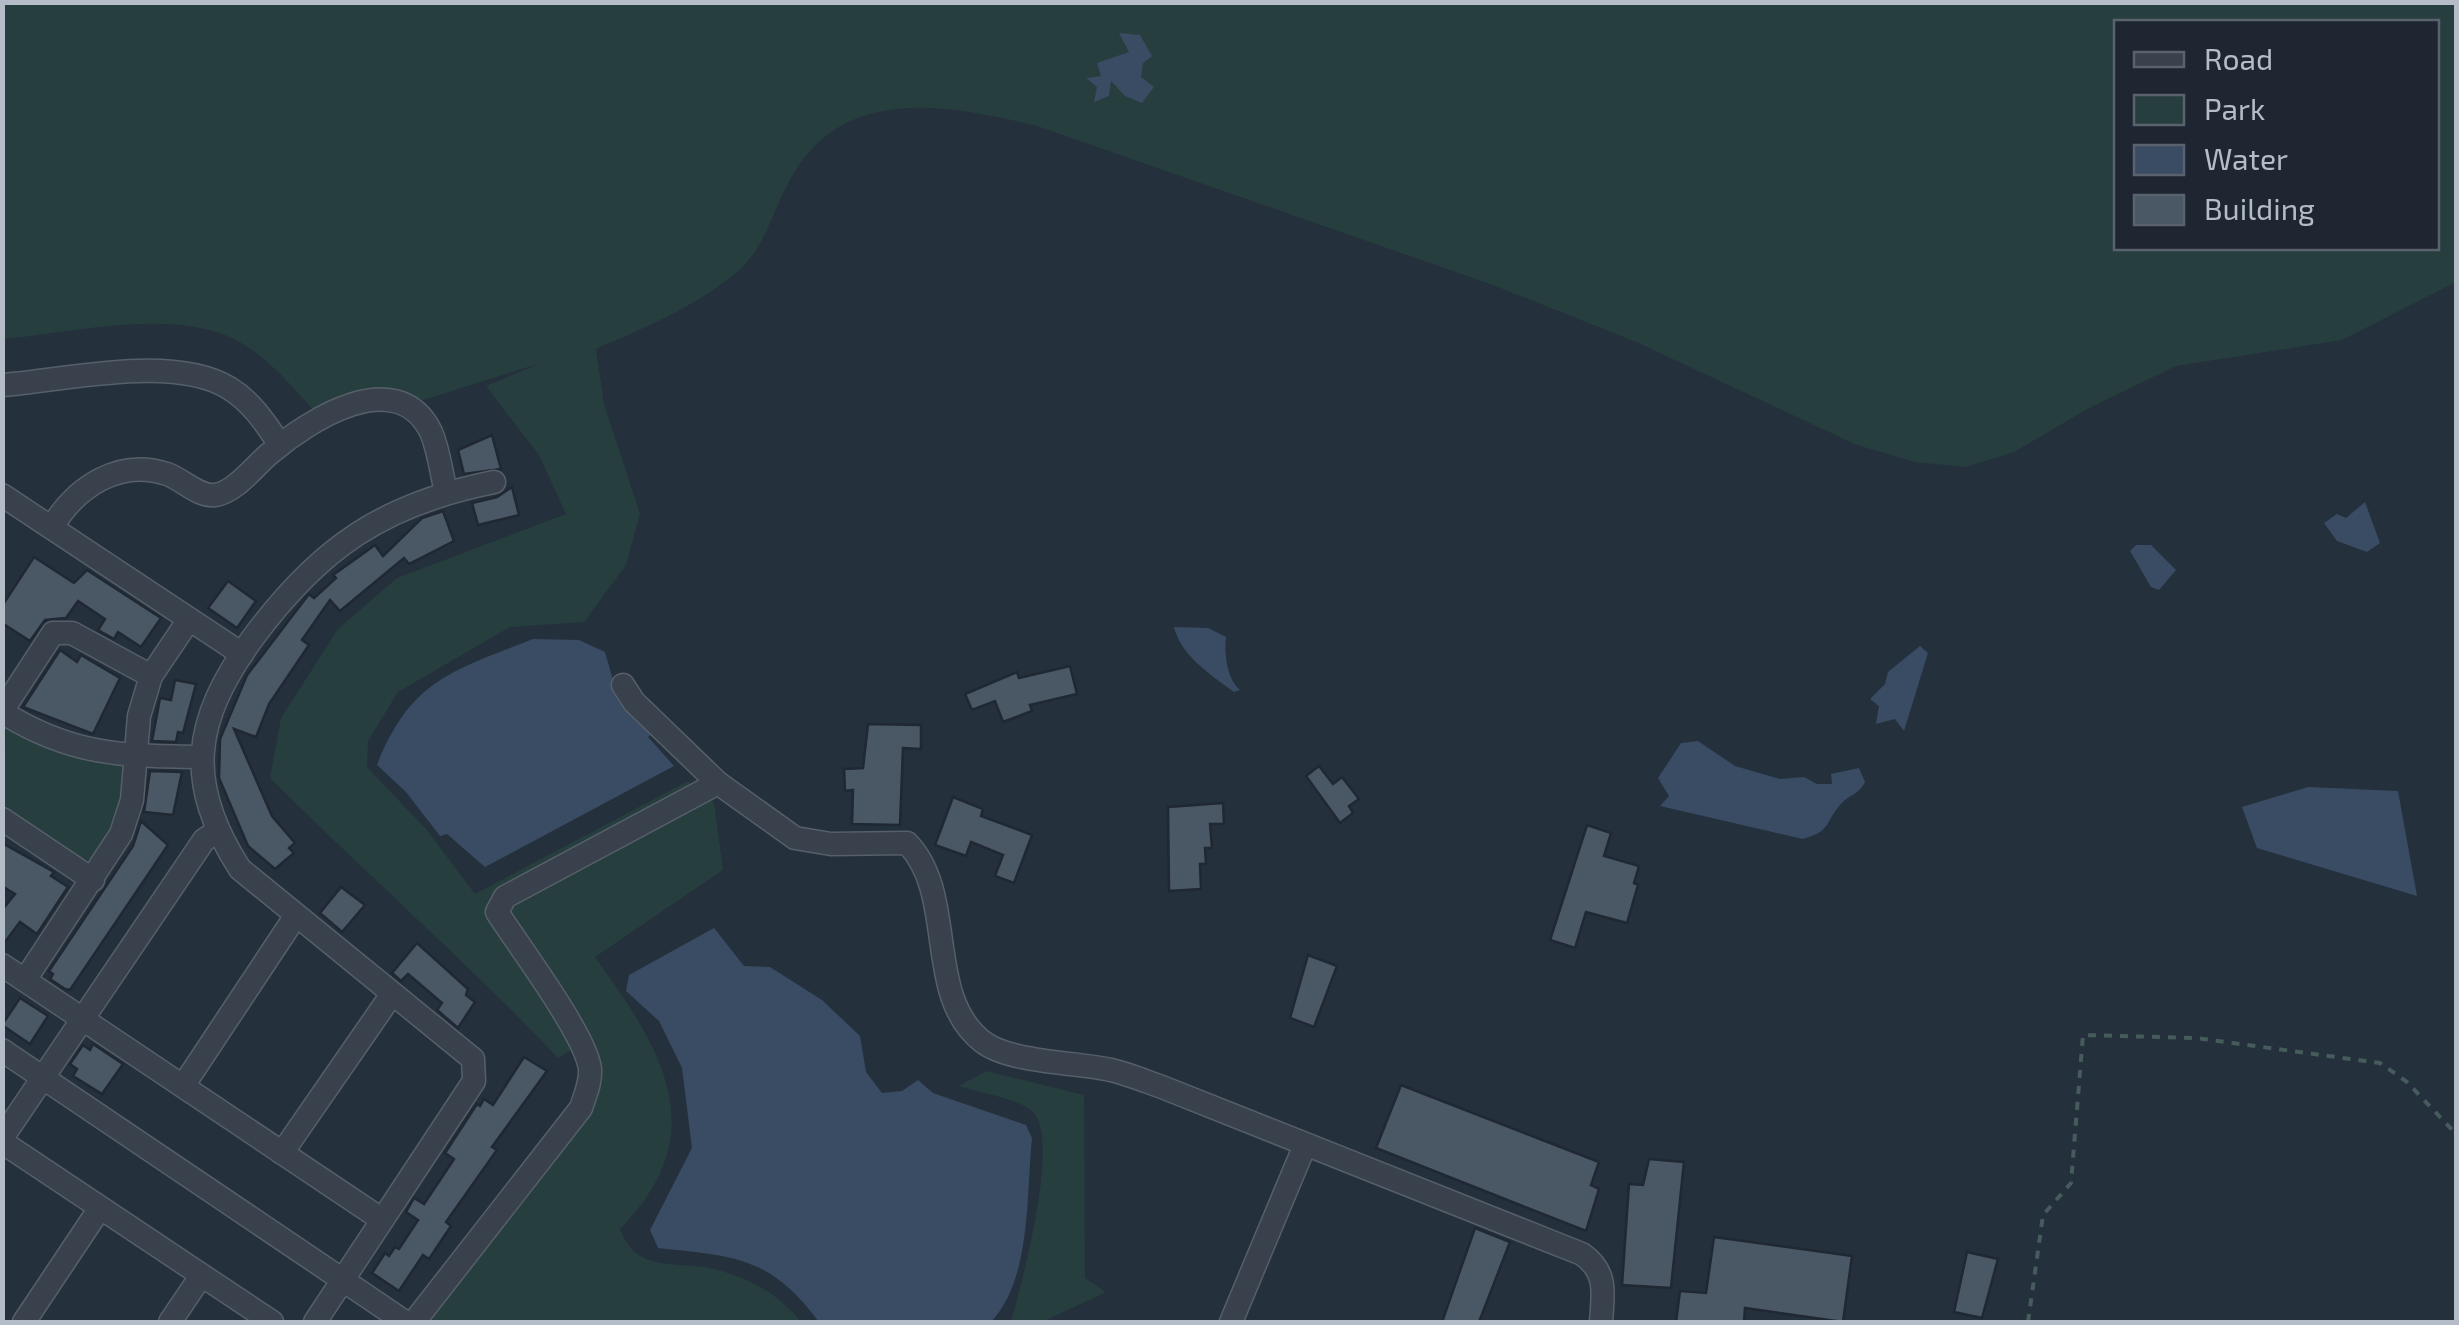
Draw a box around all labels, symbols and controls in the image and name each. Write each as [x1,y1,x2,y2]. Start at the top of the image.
legend [2114,20,2439,250]
text: Road [2204,40,2273,76]
text: Park [2204,90,2265,126]
text: Water [2204,140,2288,176]
text: Building [2204,190,2315,226]

